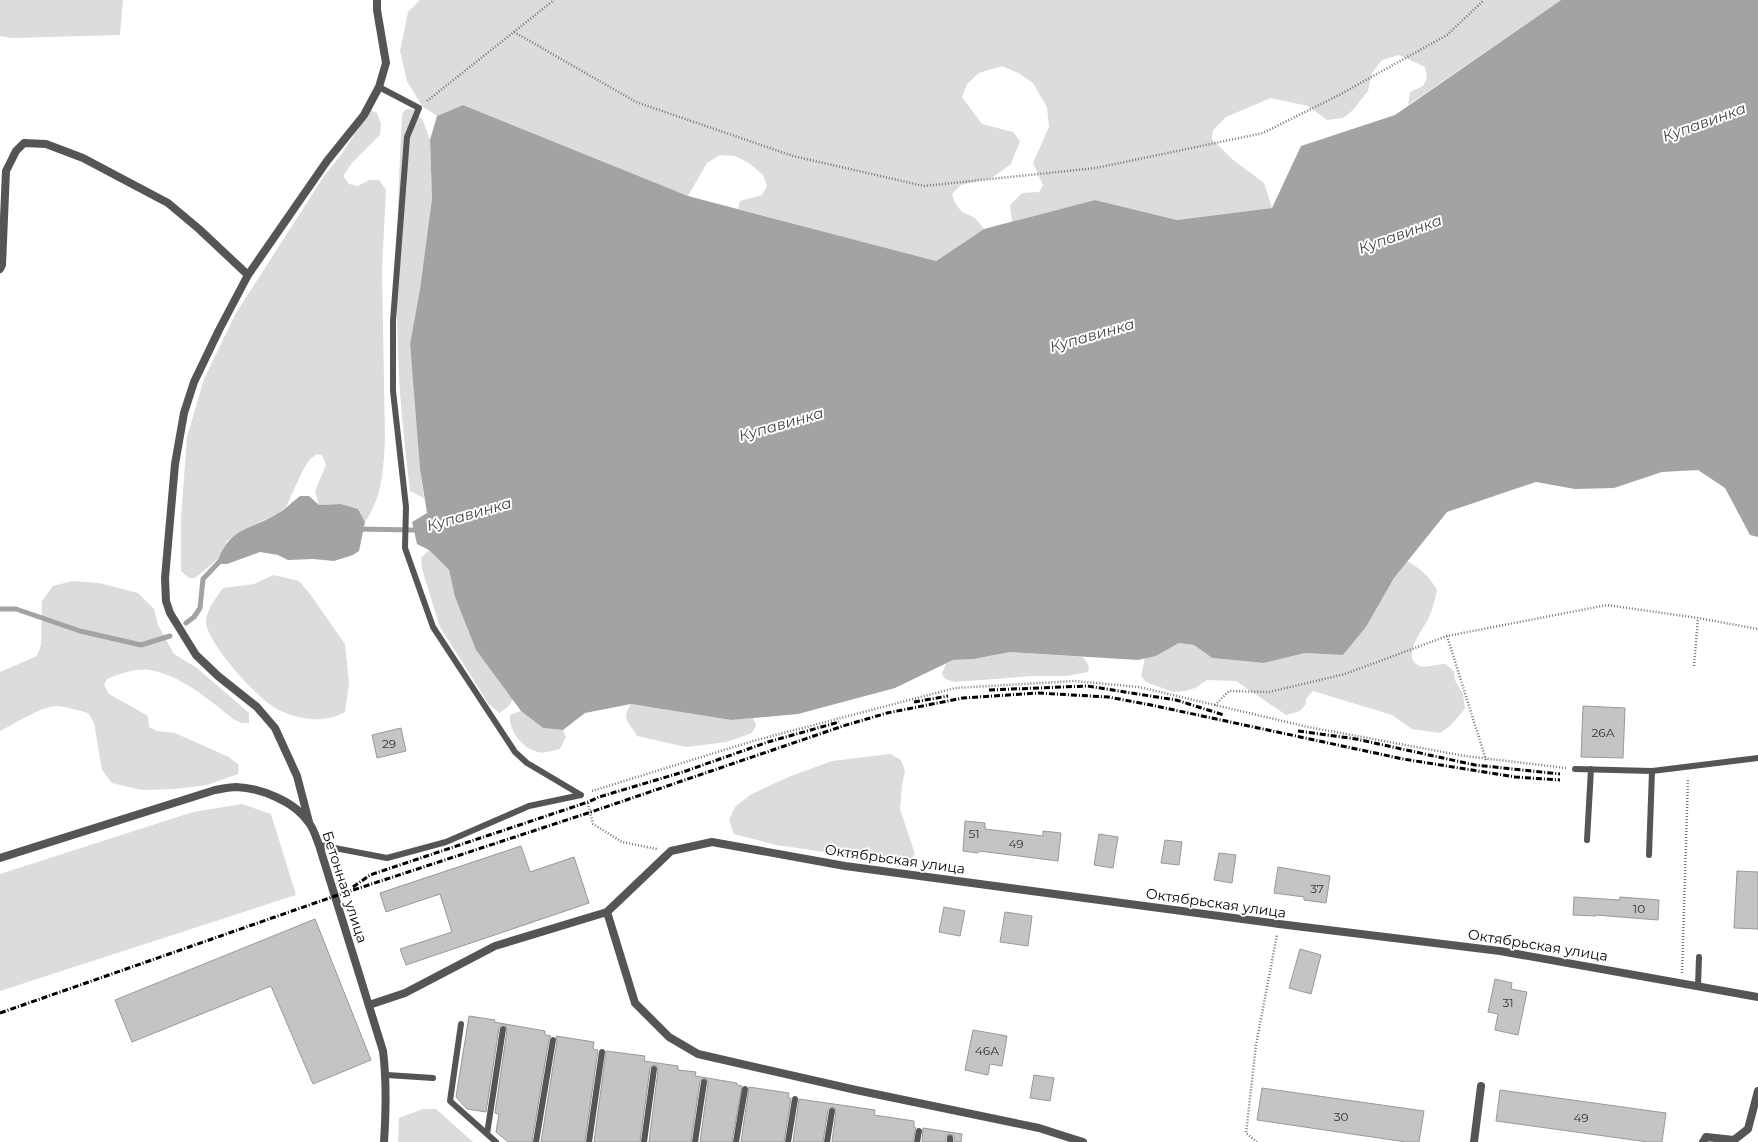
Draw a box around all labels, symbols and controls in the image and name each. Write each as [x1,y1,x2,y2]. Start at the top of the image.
water label: Купавинка [1660,98,1748,146]
water label: Купавинка [1356,210,1444,258]
water label: Купавинка [1047,314,1137,356]
water label: Купавинка [736,403,826,445]
water label: Купавинка [424,493,514,535]
house number: 26А [1591,725,1615,740]
house number: 29 [382,736,396,751]
house number: 51 [968,826,980,841]
street label: Бетонная улица [318,829,372,945]
house number: 49 [1008,836,1024,851]
street label: Октябрьская улица [824,840,966,878]
house number: 37 [1310,881,1324,896]
street label: Октябрьская улица [1145,884,1287,922]
house number: 10 [1633,901,1645,916]
street label: Октябрьская улица [1467,925,1609,965]
house number: 31 [1502,995,1514,1010]
house number: 46А [975,1043,999,1058]
house number: 30 [1334,1109,1348,1124]
house number: 49 [1573,1110,1589,1125]

